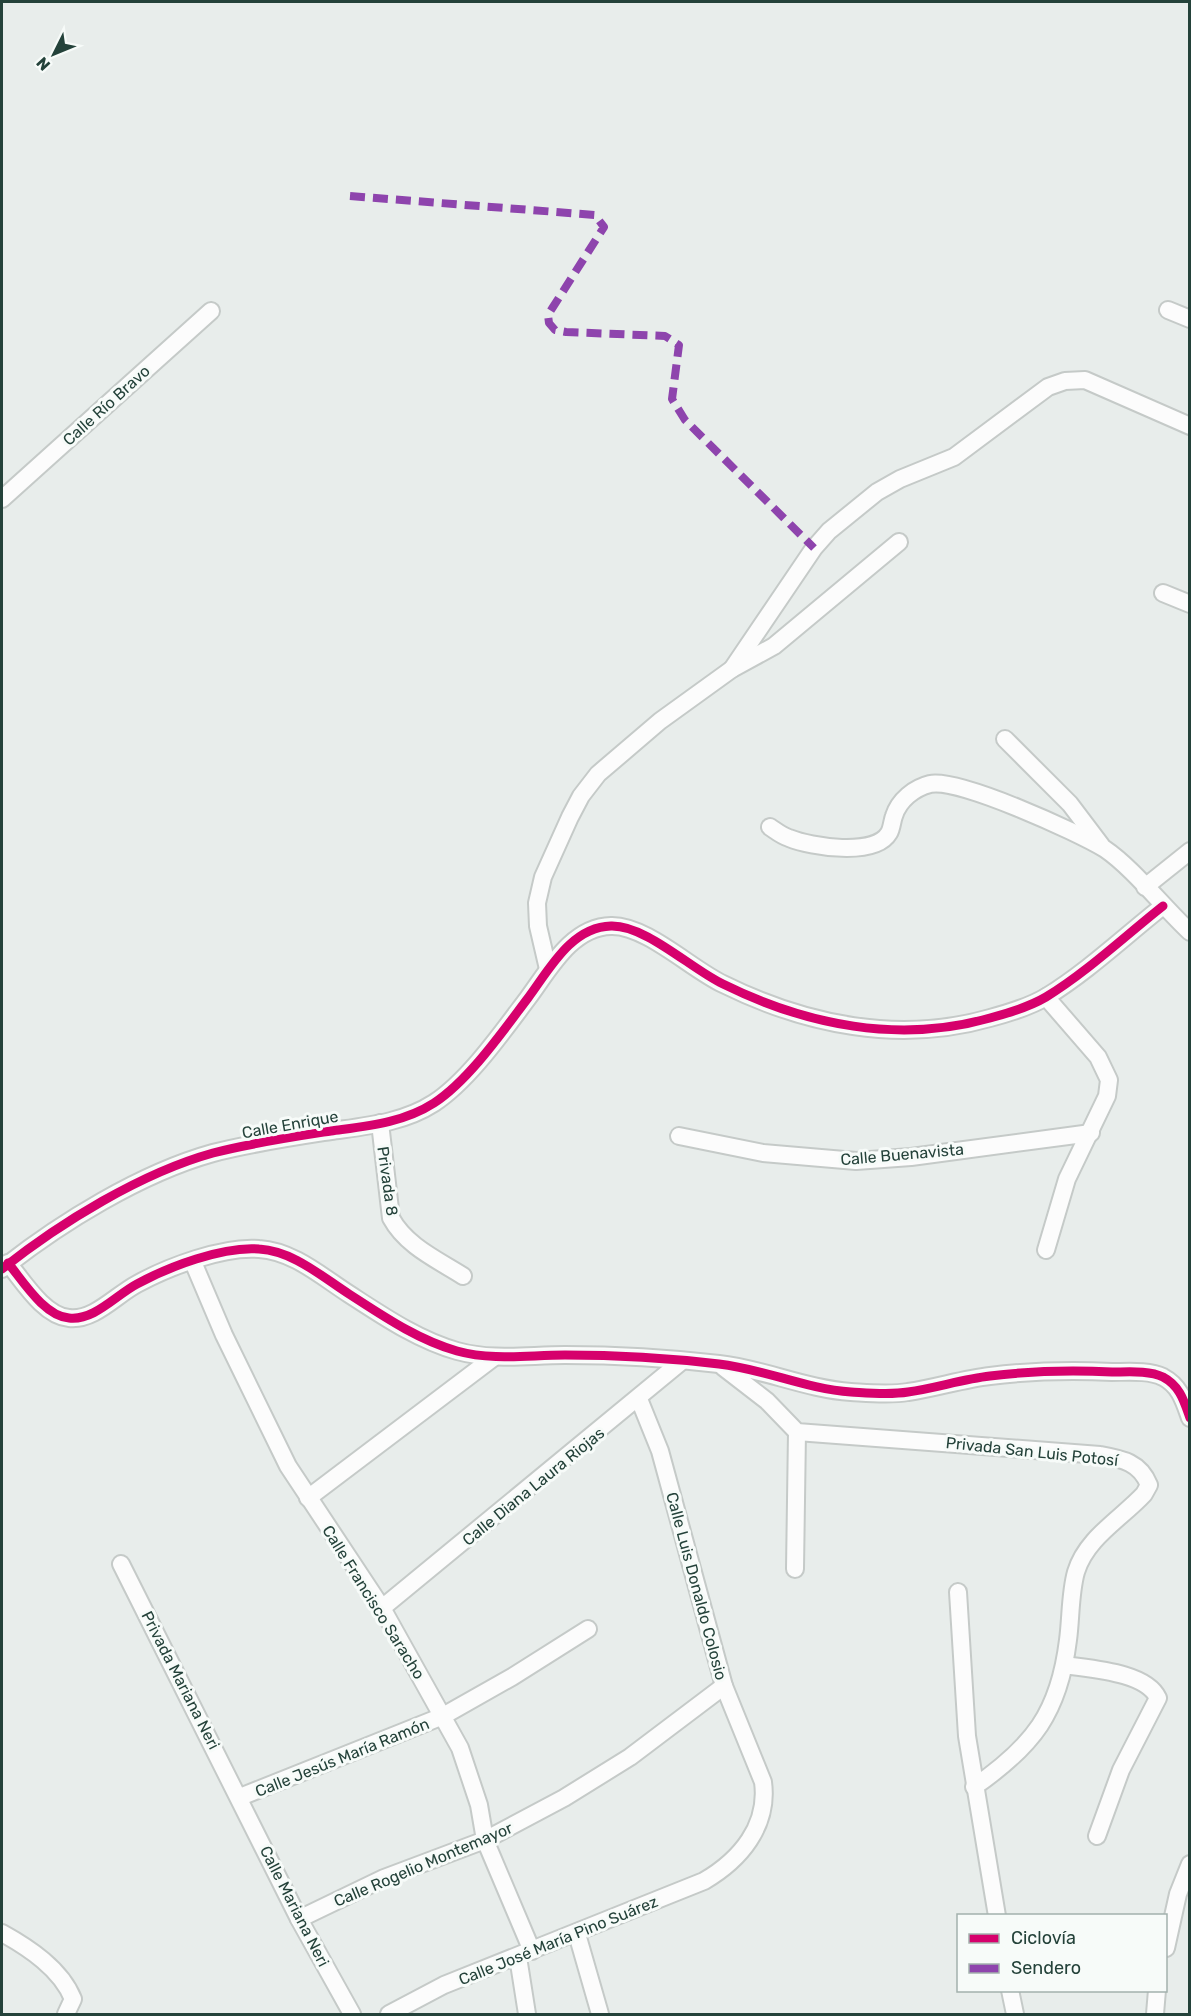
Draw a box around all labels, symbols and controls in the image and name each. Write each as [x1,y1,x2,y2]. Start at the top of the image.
north arrow [24,24,84,84]
text: N [33,53,54,75]
street label: Calle Río Bravo [59,361,154,449]
street label: Calle Enrique [240,1107,340,1142]
street label: Calle Buenavista [840,1140,965,1169]
street label: Privada 8 [373,1145,402,1217]
street label: Calle Diana Laura Riojas [459,1423,608,1549]
street label: Privada San Luis Potosí [945,1433,1120,1470]
street label: Calle Luis Donaldo Colosio [662,1490,731,1682]
street label: Calle Francisco Saracho [318,1522,429,1683]
street label: Privada Mariana Neri [137,1608,224,1753]
street label: Calle Jesús María Ramón [253,1714,432,1801]
street label: Calle Rogelio Montemayor [331,1818,515,1911]
street label: Calle Mariana Neri [256,1843,333,1970]
street label: Calle José María Pino Suárez [456,1892,661,1989]
legend [957,1914,1167,1992]
text: Ciclovía [1011,1927,1076,1949]
text: Sendero [1011,1957,1081,1979]

